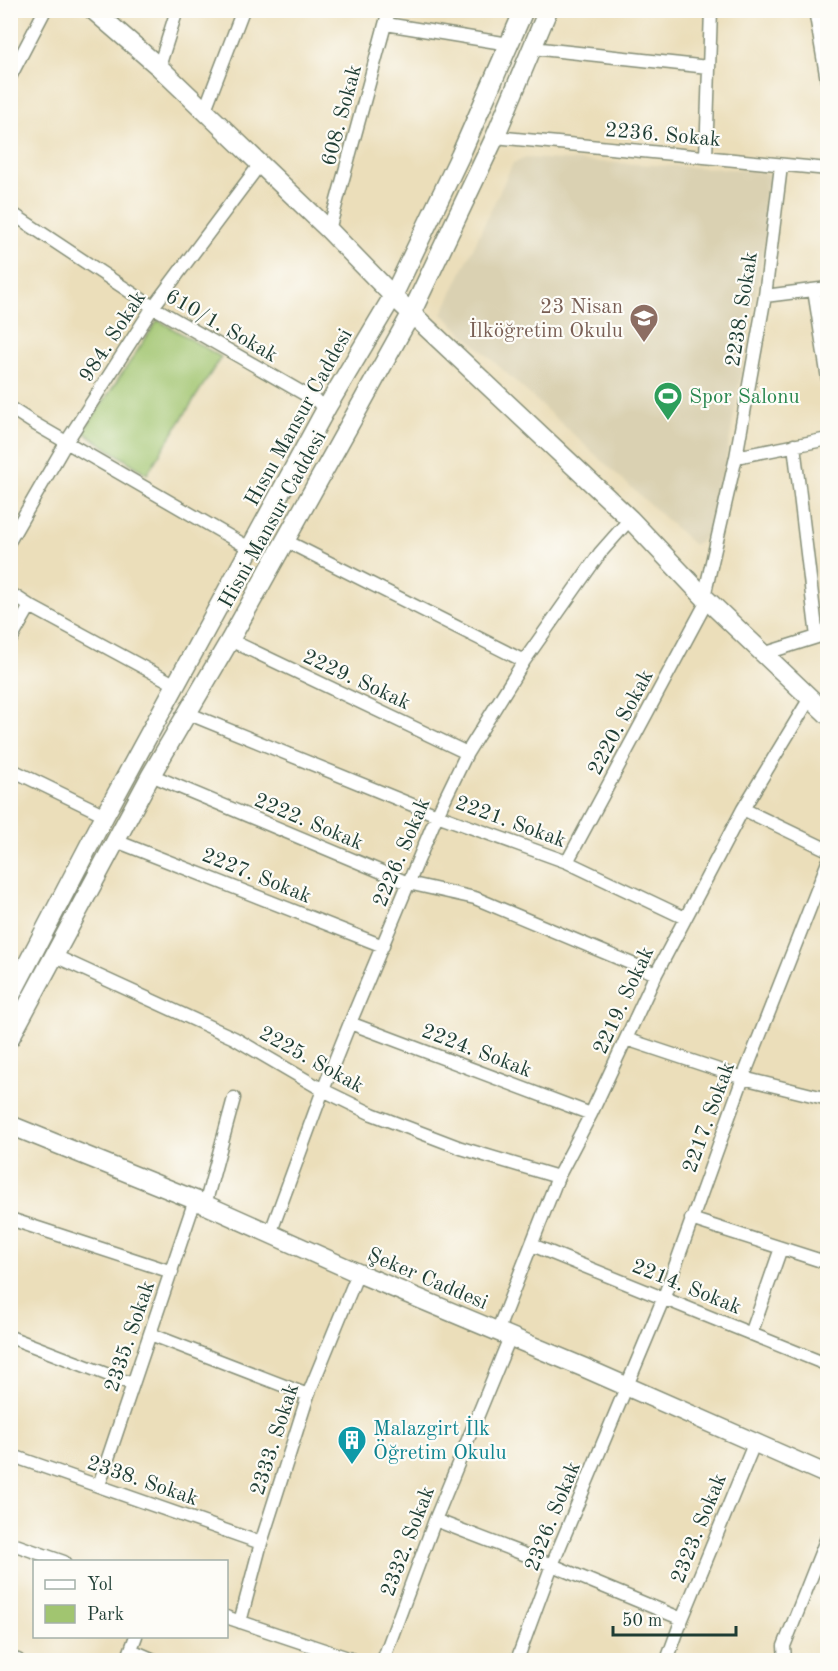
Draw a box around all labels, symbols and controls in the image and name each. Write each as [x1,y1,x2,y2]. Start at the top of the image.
street label: 608. Sokak [319,62,366,168]
street label: 2236. Sokak [604,120,722,151]
street label: 2238. Sokak [723,250,762,368]
street label: 610/1. Sokak [162,286,281,367]
street label: 984. Sokak [76,287,150,386]
place label: 23 Nisan İlköğretim Okulu [469,297,623,342]
school or university icon: 23 Nisan İlköğretim Okulu [628,302,660,344]
street label: Hısnı Mansur Caddesi [242,326,357,510]
sports icon: Spor Salonu [652,380,684,422]
place label: Spor Salonu [689,387,800,408]
street label: Hisni Mansur Caddesi [216,428,331,612]
street label: 2229. Sokak [299,646,413,714]
street label: 2220. Sokak [585,666,658,779]
street label: 2222. Sokak [251,790,366,855]
street label: 2221. Sokak [452,793,569,852]
street label: 2226. Sokak [370,795,435,910]
street label: 2227. Sokak [199,845,314,908]
street label: 2219. Sokak [590,944,658,1058]
street label: 2224. Sokak [418,1021,535,1082]
street label: 2225. Sokak [255,1023,367,1098]
street label: 2217. Sokak [680,1059,739,1176]
street label: Şeker Caddesi [364,1245,491,1314]
street label: 2214. Sokak [629,1256,744,1319]
street label: 2335. Sokak [102,1278,159,1395]
street label: 2333. Sokak [247,1381,303,1498]
place label: Malazgirt İlk Öğretim Okulu [373,1415,507,1464]
building icon: Malazgirt İlk Öğretim Okulu [336,1424,368,1466]
street label: 2338. Sokak [84,1453,201,1510]
street label: 2326. Sokak [522,1459,585,1574]
street label: 2323. Sokak [668,1471,731,1586]
street label: 2332. Sokak [378,1483,439,1600]
legend [33,1560,228,1638]
text: Yol [87,1576,113,1594]
scale bar [613,1599,736,1637]
text: Park [87,1606,124,1624]
text: 50 m [622,1612,662,1630]

